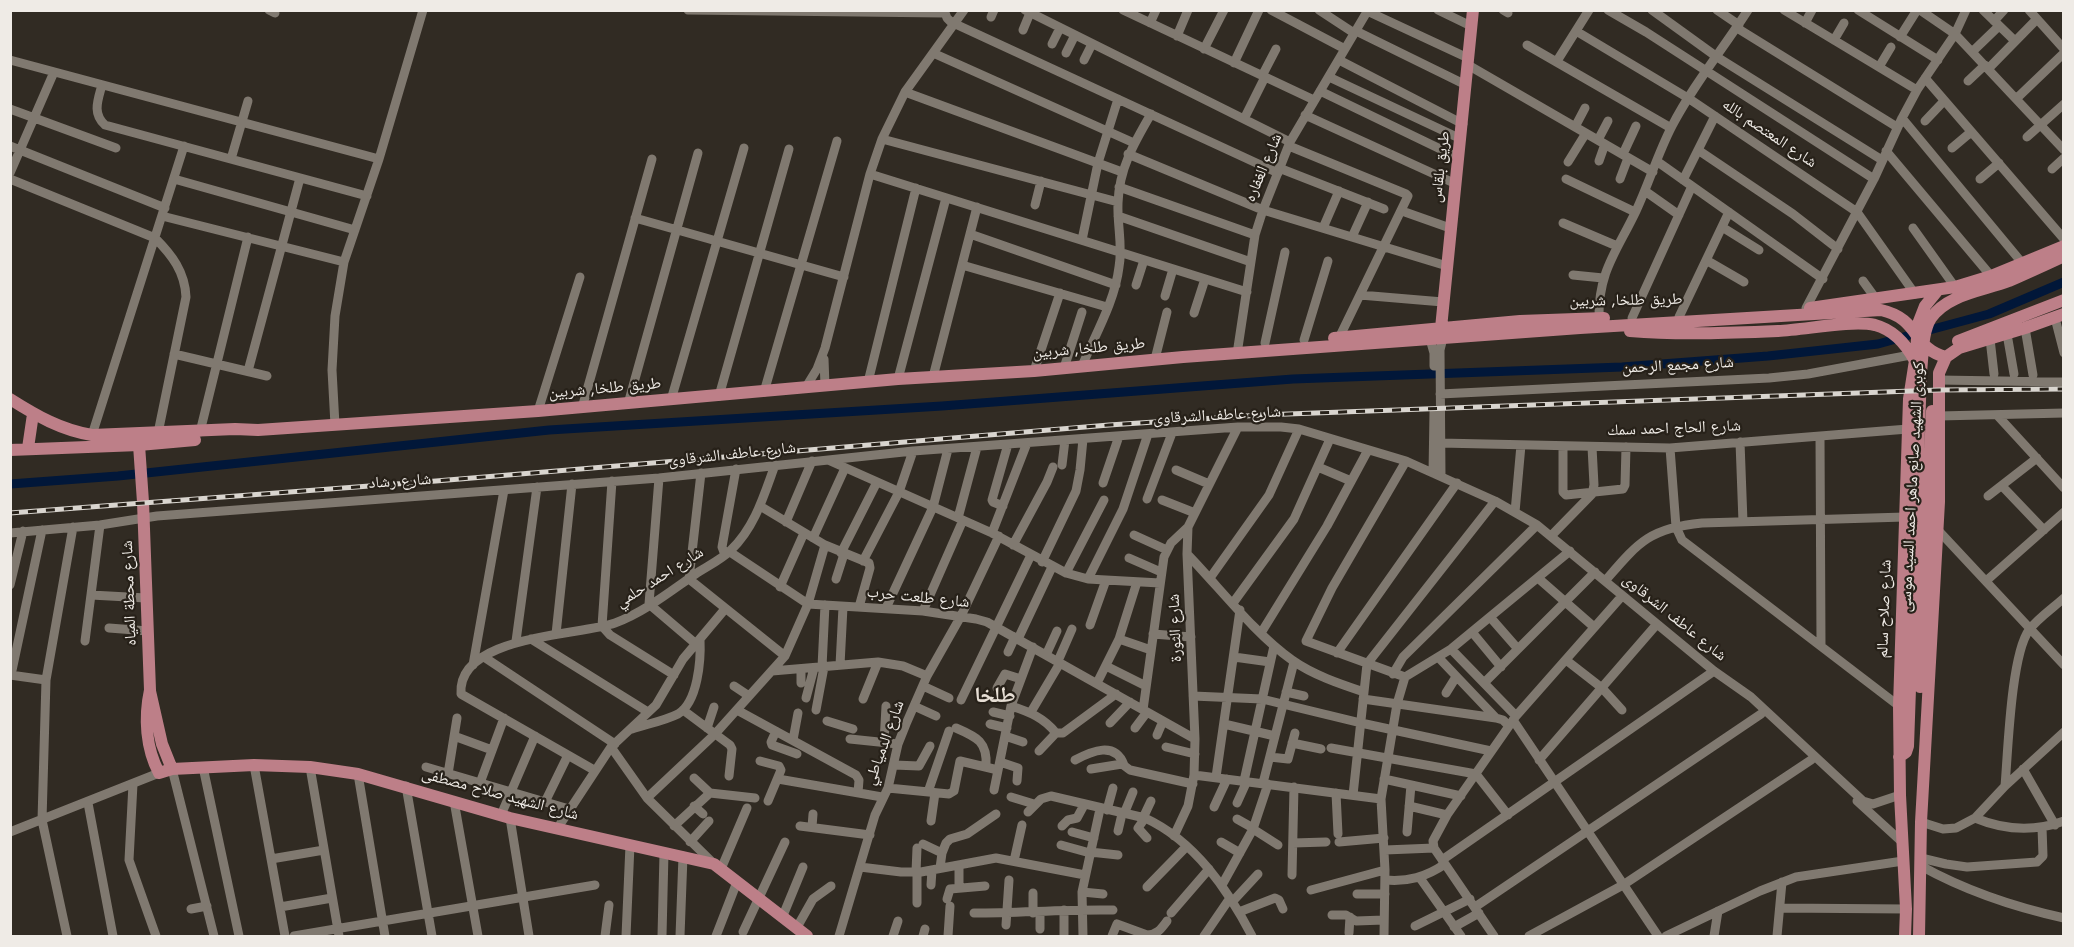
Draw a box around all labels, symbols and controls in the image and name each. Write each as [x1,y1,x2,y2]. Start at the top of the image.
street label: شارع المعتصم بالله [1718,95,1820,173]
street label: طريق بلقاس [1427,130,1455,204]
street label: شارع الغفاره [1241,131,1287,205]
street label: طريق طلخا, شربين [1569,290,1683,312]
street label: طريق طلخا, شربين [1032,335,1146,363]
street label: شارع مجمع الرحمن [1622,353,1734,379]
street label: كوبرى الشهيد صانع ماهر احمد السيد موسى [1897,361,1929,613]
street label: طريق طلخا, شربين [548,375,662,403]
street label: شارع عاطف الشرقاوى [1152,403,1282,429]
street label: شارع الحاج احمد سمك [1607,417,1741,441]
street label: شارع عاطف الشرقاوى [667,439,797,471]
street label: شارع رشاد [368,470,432,494]
street label: شارع محطة المياه [119,540,141,646]
street label: شارع احمد حلمي [613,543,707,613]
street label: شارع صلاح سالم [1874,559,1896,659]
street label: شارع عاطف الشرقاوى [1618,570,1730,666]
street label: شارع طلعت حرب [866,583,970,613]
street label: شارع الثورة [1165,594,1187,662]
district label: طلخا [974,684,1016,710]
street label: شارع الدمياطي [861,698,909,788]
street label: شارع الشهيد صلاح مصطفى [419,765,581,825]

